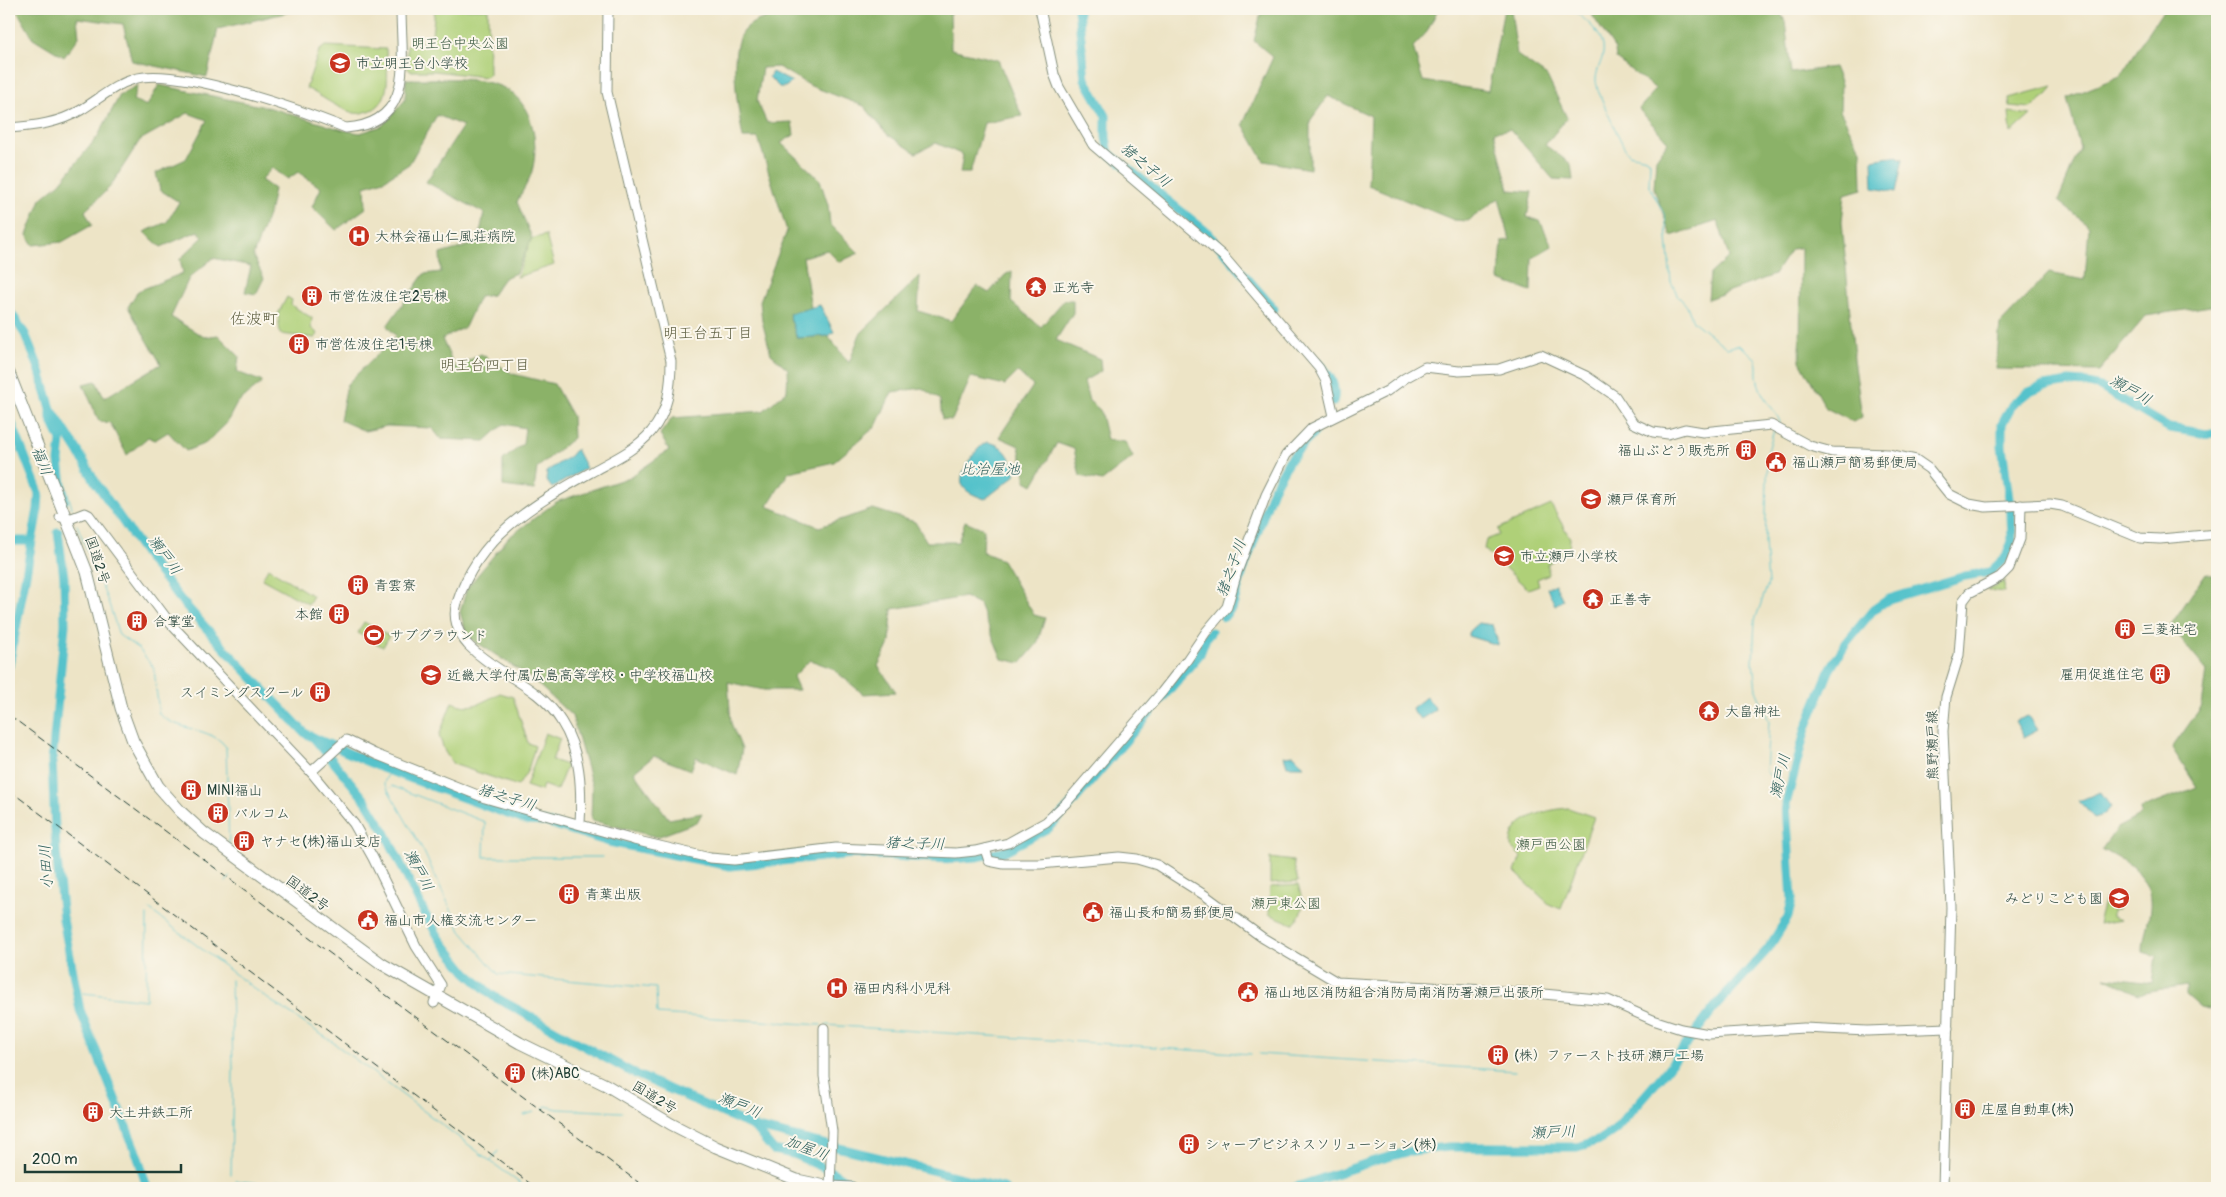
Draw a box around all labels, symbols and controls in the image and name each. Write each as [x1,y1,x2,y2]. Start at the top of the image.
park label: 明王台中央公園 [411,35,509,52]
school or university icon: 市立明王台小学校 [328,51,352,75]
place label: 市立明王台小学校 [356,55,468,72]
water label: 猪之子川 [1117,139,1175,192]
hospital icon: 大林会福山仁風荘病院 [347,224,371,248]
place label: 大林会福山仁風荘病院 [375,228,515,245]
temple icon: 正光寺 [1024,275,1048,299]
place label: 正光寺 [1052,279,1094,296]
building icon: 市営佐波住宅2号棟 [300,284,324,308]
place label: 市営佐波住宅2号棟 [328,288,449,305]
district label: 佐波町 [230,309,278,329]
district label: 明王台五丁目 [663,324,753,343]
building icon: 市営佐波住宅1号棟 [287,332,311,356]
place label: 市営佐波住宅1号棟 [315,336,433,353]
district label: 明王台四丁目 [440,356,530,375]
water label: 瀬戸川 [2107,371,2155,410]
building icon: 福山ぶどう販売所 [1734,438,1758,462]
place label: 福山ぶどう販売所 [1618,442,1730,459]
water label: 福川 [27,444,56,479]
public building icon: 福山瀬戸簡易郵便局 [1764,450,1788,474]
place label: 福山瀬戸簡易郵便局 [1792,454,1918,471]
water label: 比治屋池 [960,460,1021,479]
school or university icon: 瀬戸保育所 [1579,487,1603,511]
place label: 瀬戸保育所 [1607,491,1677,508]
water label: 瀬戸川 [144,532,186,579]
street label: 国道2号 [81,534,114,586]
water label: 猪之子川 [1212,537,1251,600]
school or university icon: 市立瀬戸小学校 [1492,544,1516,568]
place label: 市立瀬戸小学校 [1520,548,1618,565]
building icon: 青雲寮 [346,573,370,597]
place label: 青雲寮 [374,577,416,594]
temple icon: 正善寺 [1581,587,1605,611]
place label: 正善寺 [1609,591,1651,608]
building icon: 本館 [327,602,351,626]
place label: 本館 [295,606,323,623]
building icon: 合掌堂 [125,609,149,633]
place label: 合掌堂 [153,613,195,630]
building icon: 三菱社宅 [2113,617,2137,641]
place label: 三菱社宅 [2141,621,2197,638]
sports icon: サブグラウンド [362,623,386,647]
place label: サブグラウンド [390,627,487,644]
building icon: 雇用促進住宅 [2148,662,2172,686]
school or university icon: 近畿大学付属広島高等学校・中学校福山校 [419,663,443,687]
place label: 雇用促進住宅 [2060,666,2144,683]
place label: 近畿大学付属広島高等学校・中学校福山校 [447,667,713,684]
building icon: スイミングスクール [308,680,332,704]
place label: スイミングスクール [180,684,304,701]
temple icon: 大畠神社 [1697,699,1721,723]
place label: 大畠神社 [1725,703,1781,720]
street label: 熊野瀬戸線 [1923,710,1942,780]
water label: 瀬戸川 [1766,752,1795,800]
building icon: MINI福山 [179,778,203,802]
water label: 猪之子川 [475,780,538,815]
place label: MINI福山 [207,782,262,799]
building icon: バルコム [206,801,230,825]
place label: バルコム [234,805,290,822]
building icon: ヤナセ(株)福山支店 [232,829,256,853]
place label: ヤナセ(株)福山支店 [260,833,381,850]
water label: 猪之子川 [885,833,945,854]
park label: 瀬戸西公園 [1516,836,1586,853]
water label: 小田川 [35,844,58,890]
water label: 瀬戸川 [400,846,438,895]
street label: 国道2号 [283,872,333,915]
building icon: 青葉出版 [557,882,581,906]
place label: 青葉出版 [585,886,641,903]
school or university icon: みどりこども園 [2107,886,2131,910]
place label: みどりこども園 [2005,890,2103,907]
park label: 瀬戸東公園 [1251,895,1321,912]
public building icon: 福山長和簡易郵便局 [1081,900,1105,924]
place label: 福山長和簡易郵便局 [1109,904,1235,921]
public building icon: 福山市人権交流センター [356,908,380,932]
place label: 福山市人権交流センター [384,912,537,929]
hospital icon: 福田内科小児科 [825,976,849,1000]
place label: 福田内科小児科 [853,980,951,997]
public building icon: 福山地区消防組合消防局南消防署瀬戸出張所 [1236,980,1260,1004]
place label: 福山地区消防組合消防局南消防署瀬戸出張所 [1264,984,1544,1001]
building icon: (株）ファースト技研 瀬戸工場 [1486,1043,1510,1067]
place label: (株）ファースト技研 瀬戸工場 [1514,1047,1704,1064]
building icon: (株)ABC [503,1061,527,1085]
place label: (株)ABC [531,1065,580,1082]
street label: 国道2号 [629,1077,680,1118]
water label: 瀬戸川 [715,1088,764,1123]
building icon: 庄屋自動車(株) [1953,1097,1977,1121]
building icon: 大土井鉄工所 [81,1100,105,1124]
place label: 庄屋自動車(株) [1981,1101,2074,1118]
place label: 大土井鉄工所 [109,1104,193,1121]
water label: 瀬戸川 [1530,1122,1576,1143]
water label: 加屋川 [782,1132,831,1165]
building icon: シャープビジネスソリューション(株) [1177,1132,1201,1156]
place label: シャープビジネスソリューション(株) [1205,1136,1437,1153]
scale bar [25,1142,181,1174]
text: 200 m [32,1150,77,1169]

